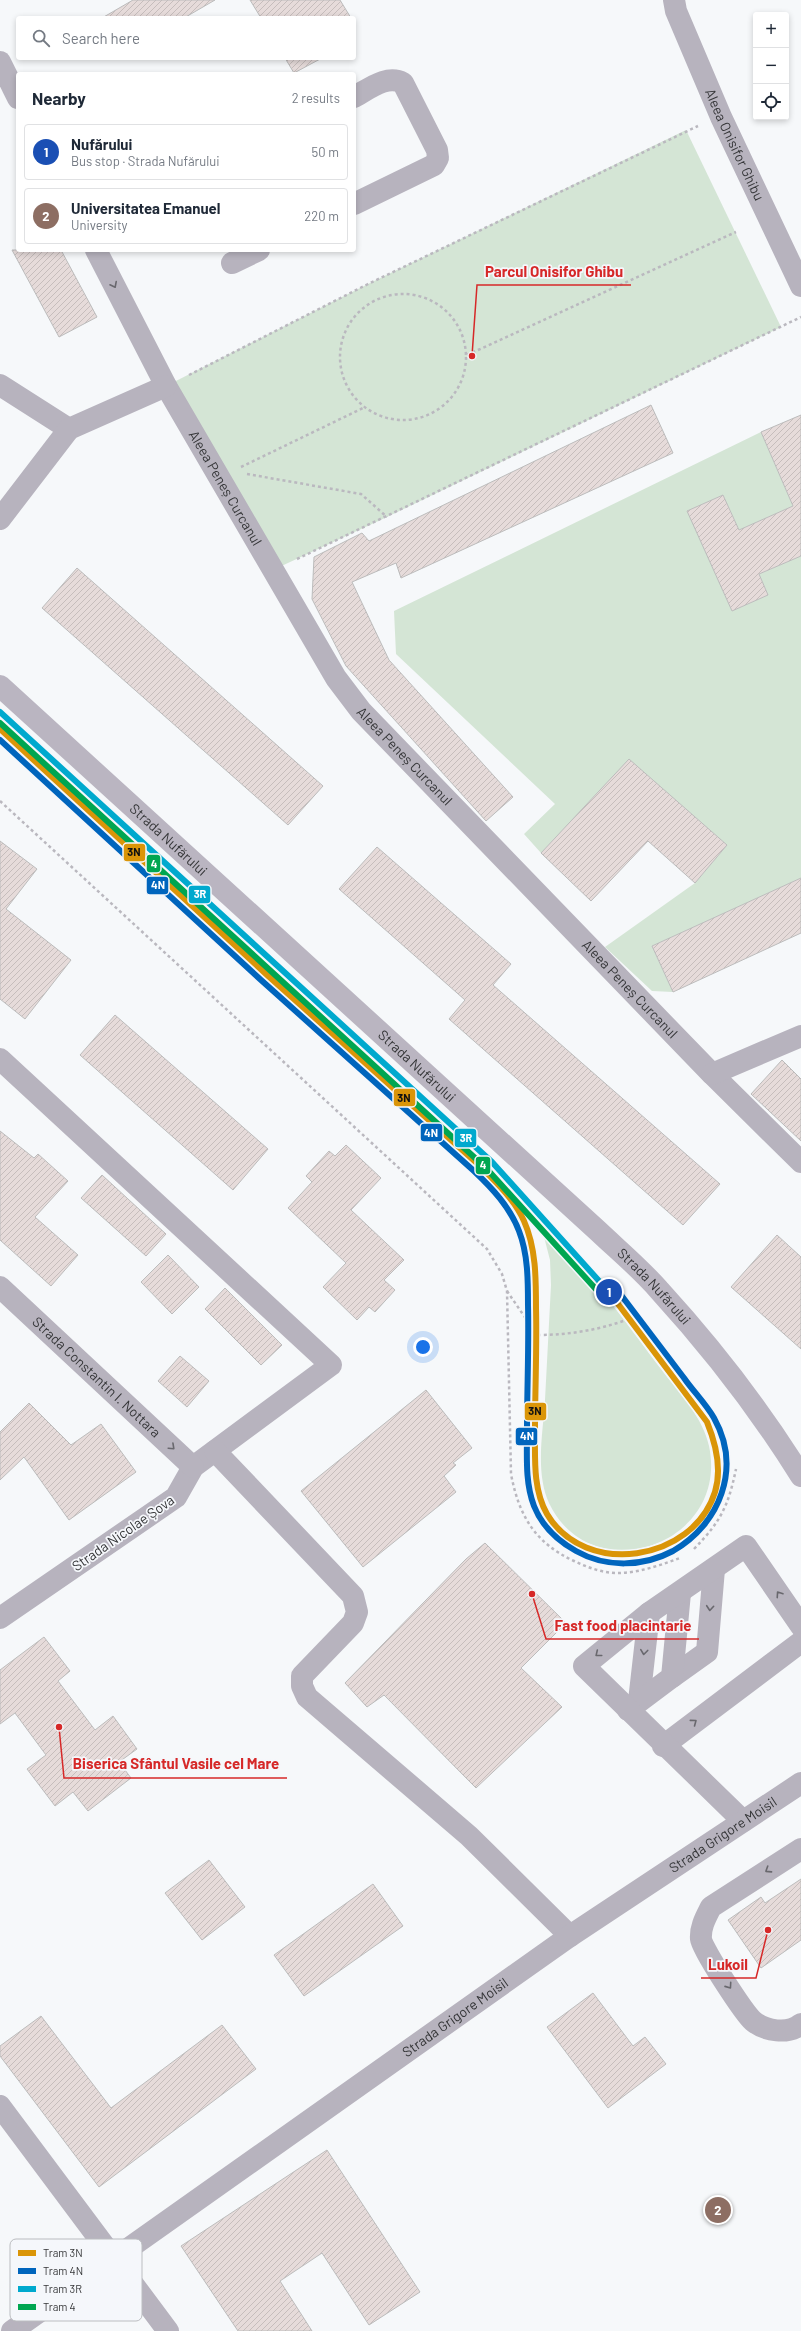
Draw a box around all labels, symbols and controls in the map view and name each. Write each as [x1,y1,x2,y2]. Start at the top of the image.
map controls [753,12,789,120]
button: + [753,12,789,48]
search box [16,16,356,60]
icon: search [30,27,52,49]
text: Search here [62,29,140,47]
button: − [753,48,789,84]
button: locate [753,84,789,120]
street label: Aleea Onisifor Ghibu [702,86,768,203]
text: Nearby [32,88,86,108]
text: 2 results [292,90,340,106]
text: Nufărului [71,135,132,153]
text: 1 [44,144,48,160]
text: 50 m [312,144,339,160]
text: Bus stop · Strada Nufărului [71,153,220,169]
text: Universitatea Emanuel [71,199,220,217]
text: 2 [42,208,50,224]
text: 220 m [304,208,339,224]
text: University [71,217,128,233]
callout: Parcul Onisifor Ghibu [477,258,631,285]
text: Parcul Onisifor Ghibu [485,262,623,280]
one-way arrow [109,280,117,288]
street label: Aleea Peneș Curcanul [186,427,266,548]
street label: Aleea Peneș Curcanul [354,703,456,809]
street label: Strada Nufărului [127,800,211,879]
line badge: 3N [123,843,146,862]
text: 3N [127,845,141,858]
line badge: 4 [146,854,161,873]
text: 4 [151,857,158,870]
line badge: 4N [146,876,169,895]
text: 4N [151,878,165,891]
line badge: 3R [188,885,211,904]
text: 3R [194,887,207,900]
street label: Aleea Peneș Curcanul [579,936,682,1041]
street label: Strada Nufărului [375,1026,459,1105]
line badge: 3N [393,1088,416,1107]
text: 3N [397,1091,411,1104]
line badge: 4N [420,1123,443,1142]
text: 4N [424,1126,438,1139]
line badge: 3R [454,1128,477,1148]
text: 3R [460,1131,473,1144]
line badge: 4 [475,1156,491,1175]
text: 4 [480,1158,487,1171]
street label: Strada Nufărului [614,1244,695,1328]
pin: 1 [596,1277,622,1307]
street label: Strada Constantin I. Nottara [29,1313,165,1441]
your location [413,1337,433,1357]
line badge: 3N [524,1402,547,1421]
text: 3N [528,1404,542,1417]
line badge: 4N [515,1427,538,1446]
text: 4N [520,1429,534,1442]
one-way arrow [167,1442,175,1450]
street label: Strada Nicolae Șova [68,1491,177,1574]
one-way arrow [777,1591,784,1598]
one-way arrow [706,1605,715,1611]
callout: Fast food placintarie [546,1612,699,1639]
text: Fast food placintarie [555,1616,691,1634]
one-way arrow [640,1649,649,1655]
one-way arrow [596,1650,603,1657]
one-way arrow [690,1720,697,1727]
callout: Biserica Sfântul Vasile cel Mare [64,1751,287,1778]
text: Biserica Sfântul Vasile cel Mare [73,1754,279,1772]
street label: Strada Grigore Moisil [665,1793,780,1876]
one-way arrow [765,1865,772,1873]
callout: Lukoil [701,1951,756,1978]
text: Lukoil [708,1955,748,1973]
street label: Strada Grigore Moisil [399,1974,511,2060]
one-way arrow [724,1982,731,1989]
pin: 2 [705,2195,731,2225]
legend [10,2239,142,2321]
text: Tram 3N [43,2246,83,2259]
text: Tram 4N [43,2264,83,2277]
text: Tram 3R [43,2282,82,2295]
text: Tram 4 [43,2300,76,2313]

